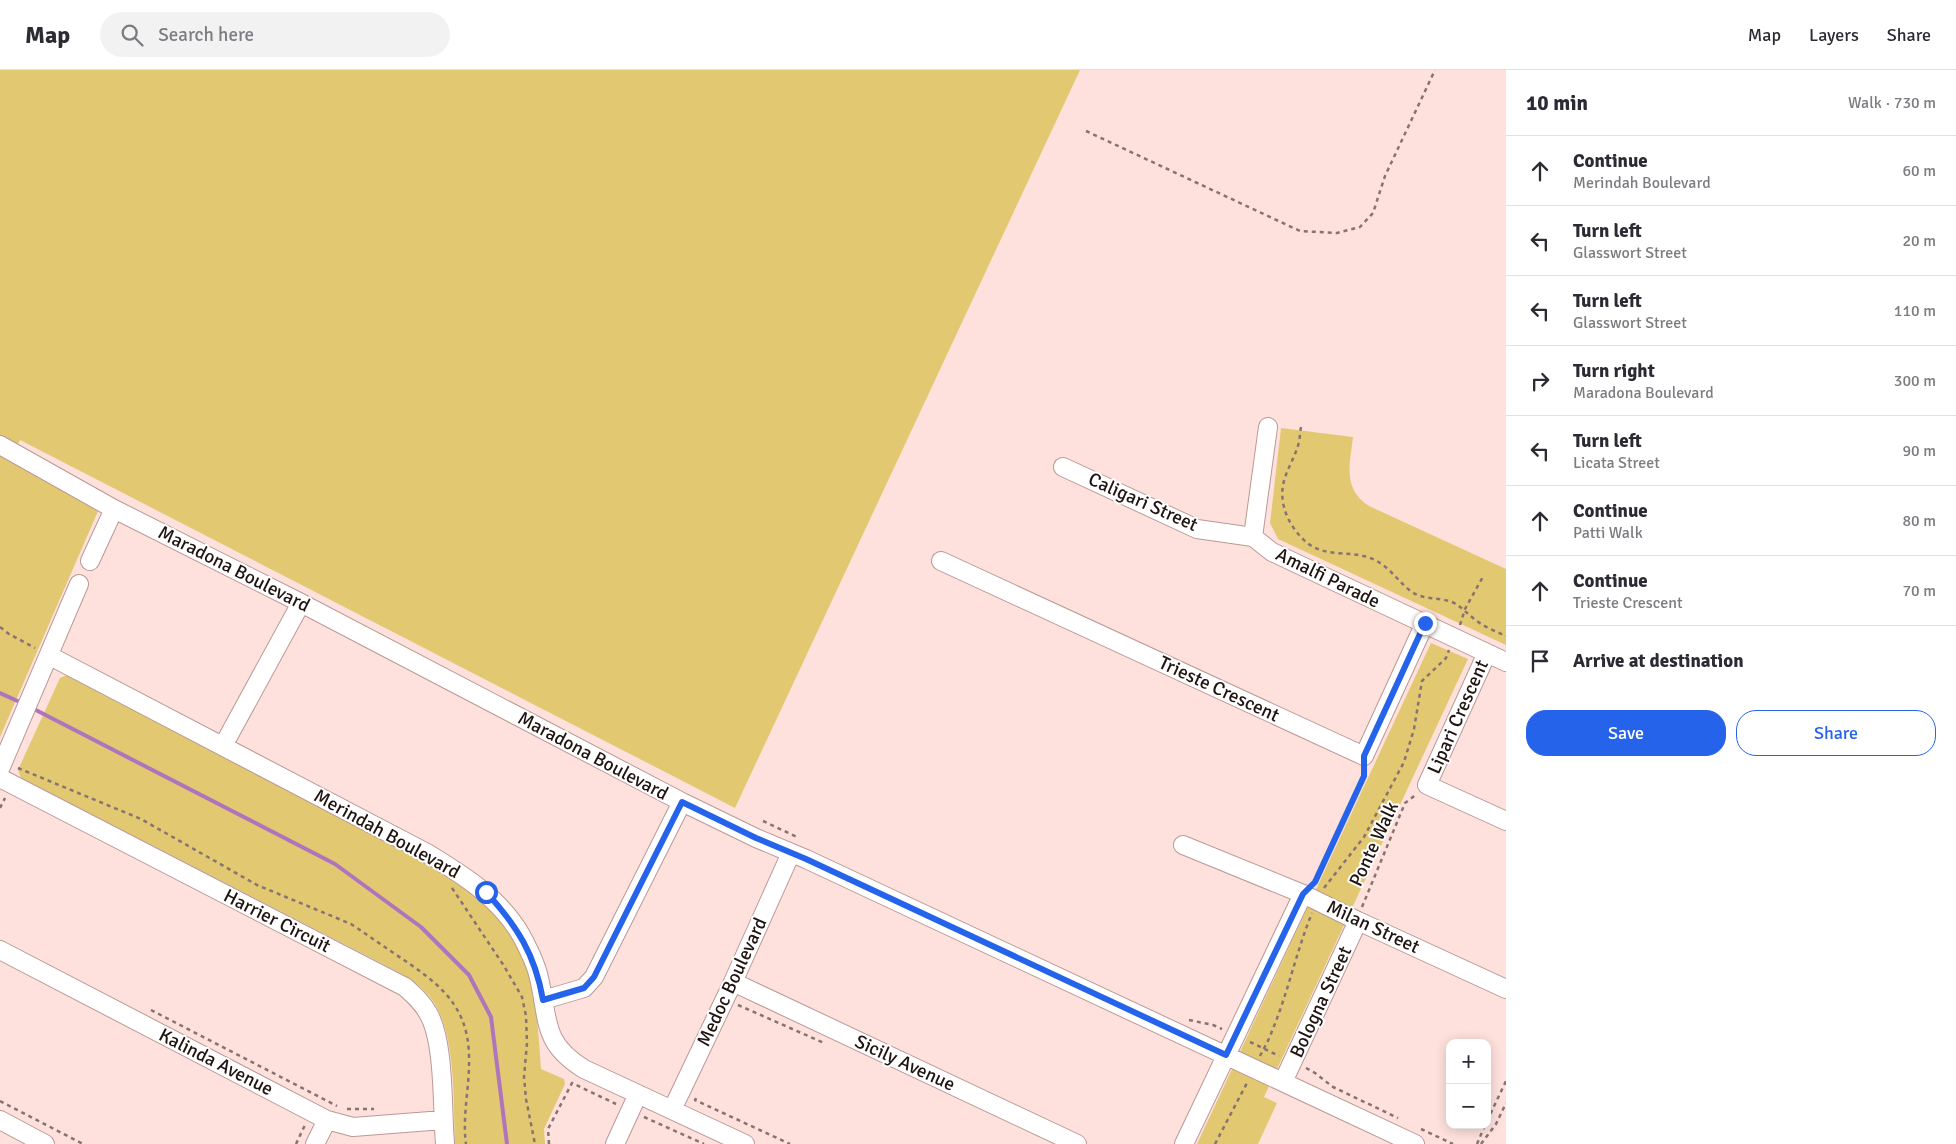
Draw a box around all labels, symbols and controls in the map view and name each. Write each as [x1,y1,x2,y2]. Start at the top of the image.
search box [100,12,450,57]
text: Map [25,20,70,50]
icon: search [118,21,146,49]
text: Search here [158,23,254,47]
text: Map [1748,24,1781,46]
text: Layers [1809,24,1859,46]
text: Share [1887,24,1931,46]
text: 10 min [1526,90,1588,116]
text: Walk · 730 m [1848,93,1936,113]
text: Continue [1573,149,1648,173]
icon: ahead [1526,157,1554,185]
text: 60 m [1902,161,1936,181]
text: Merindah Boulevard [1573,173,1711,193]
text: Turn left [1573,219,1642,243]
icon: left [1526,227,1554,255]
text: 20 m [1902,231,1936,251]
text: Glasswort Street [1573,243,1687,263]
text: Turn left [1573,289,1642,313]
icon: left [1526,297,1554,325]
text: 110 m [1894,301,1936,321]
text: Glasswort Street [1573,313,1687,333]
text: Turn right [1573,359,1655,383]
icon: right [1526,367,1554,395]
text: 300 m [1894,371,1936,391]
text: Maradona Boulevard [1573,383,1714,403]
text: Turn left [1573,429,1642,453]
icon: left [1526,437,1554,465]
text: 90 m [1902,441,1936,461]
text: Licata Street [1573,453,1660,473]
street label: Caligari Street [1084,467,1202,537]
text: Continue [1573,499,1648,523]
icon: ahead [1526,507,1554,535]
text: 80 m [1902,511,1936,531]
street label: Maradona Boulevard [154,520,314,618]
text: Patti Walk [1573,523,1643,543]
street label: Amalfi Parade [1272,542,1384,614]
text: Continue [1573,569,1648,593]
icon: ahead [1526,577,1554,605]
text: 70 m [1902,581,1936,601]
text: Trieste Crescent [1573,593,1683,613]
route end [1414,612,1437,635]
icon: arrive [1526,647,1554,675]
text: Arrive at destination [1573,649,1744,673]
street label: Trieste Crescent [1155,651,1283,728]
street label: Lipari Crescent [1422,656,1494,778]
street label: Maradona Boulevard [514,706,672,806]
button: Save [1526,710,1726,756]
button: Share [1736,710,1936,756]
street label: Merindah Boulevard [310,784,464,884]
street label: Ponte Walk [1344,797,1404,890]
route start [475,881,498,904]
street label: Harrier Circuit [220,884,335,958]
street label: Milan Street [1323,895,1424,959]
street label: Medoc Boulevard [692,914,772,1050]
street label: Bologna Street [1285,942,1357,1062]
street label: Kalinda Avenue [155,1023,277,1101]
street label: Sicily Avenue [851,1029,959,1097]
map controls [1446,1039,1491,1129]
button: + [1446,1039,1491,1084]
button: − [1446,1084,1491,1129]

